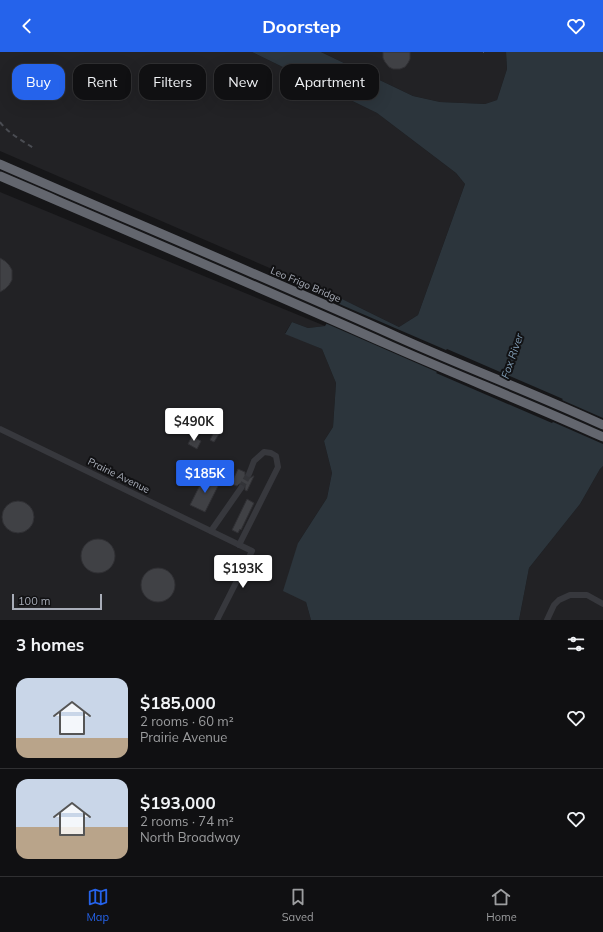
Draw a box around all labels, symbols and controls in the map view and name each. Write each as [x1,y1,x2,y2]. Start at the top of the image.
icon: back [16,15,38,37]
text: Doorstep [262,15,341,38]
icon: heart [565,15,587,37]
chip: Buy [12,64,65,100]
chip: Rent [73,64,131,100]
chip: Filters [139,64,206,100]
chip: New [214,64,272,100]
chip: Apartment [280,64,379,100]
street label: Leo Frigo Bridge [269,264,343,305]
water label: Fox River [498,331,527,380]
pin: $490K [166,408,222,442]
text: $490K [174,413,214,429]
street label: Prairie Avenue [86,455,152,496]
pin: $185K [177,460,233,494]
text: $185K [185,465,225,481]
pin: $193K [215,555,271,589]
text: $193K [223,560,263,576]
scale bar [12,592,102,611]
text: 100 m [18,594,50,608]
icon: filters [565,633,587,655]
text: 3 homes [16,634,84,655]
text: $185,000 [140,692,216,713]
icon: home [48,694,96,742]
icon: heart [565,707,587,729]
text: 2 rooms · 60 m² [140,713,234,729]
text: Prairie Avenue [140,729,227,745]
text: $193,000 [140,792,216,813]
icon: home [48,795,96,843]
icon: heart [565,808,587,830]
text: 2 rooms · 74 m² [140,813,234,829]
text: North Broadway [140,829,240,845]
tab: Map [86,886,109,924]
tab: Saved [282,886,314,924]
tab: Home [486,886,517,924]

